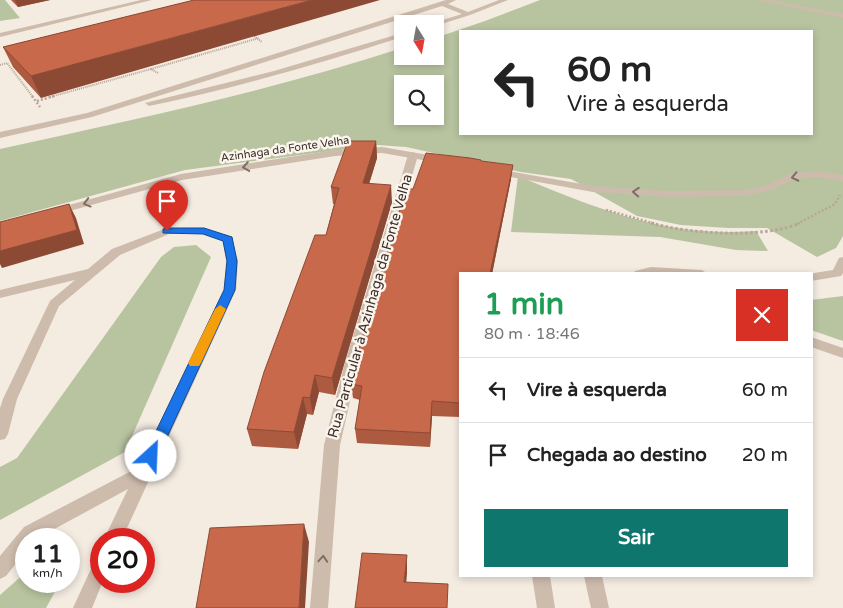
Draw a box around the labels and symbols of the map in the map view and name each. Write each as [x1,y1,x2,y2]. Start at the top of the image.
north arrow [394,15,444,65]
street label: Azinhaga da Fonte Velha [220,134,350,164]
one-way arrow [241,161,249,172]
one-way arrow [791,171,799,182]
street label: Rua Particular à Azinhaga da Fonte Velha [324,172,416,440]
pin [146,180,188,231]
one-way arrow [631,186,639,197]
one-way arrow [83,197,92,208]
position arrow [124,429,176,481]
speed limit sign: 20 [90,528,155,593]
one-way arrow [317,555,328,563]

